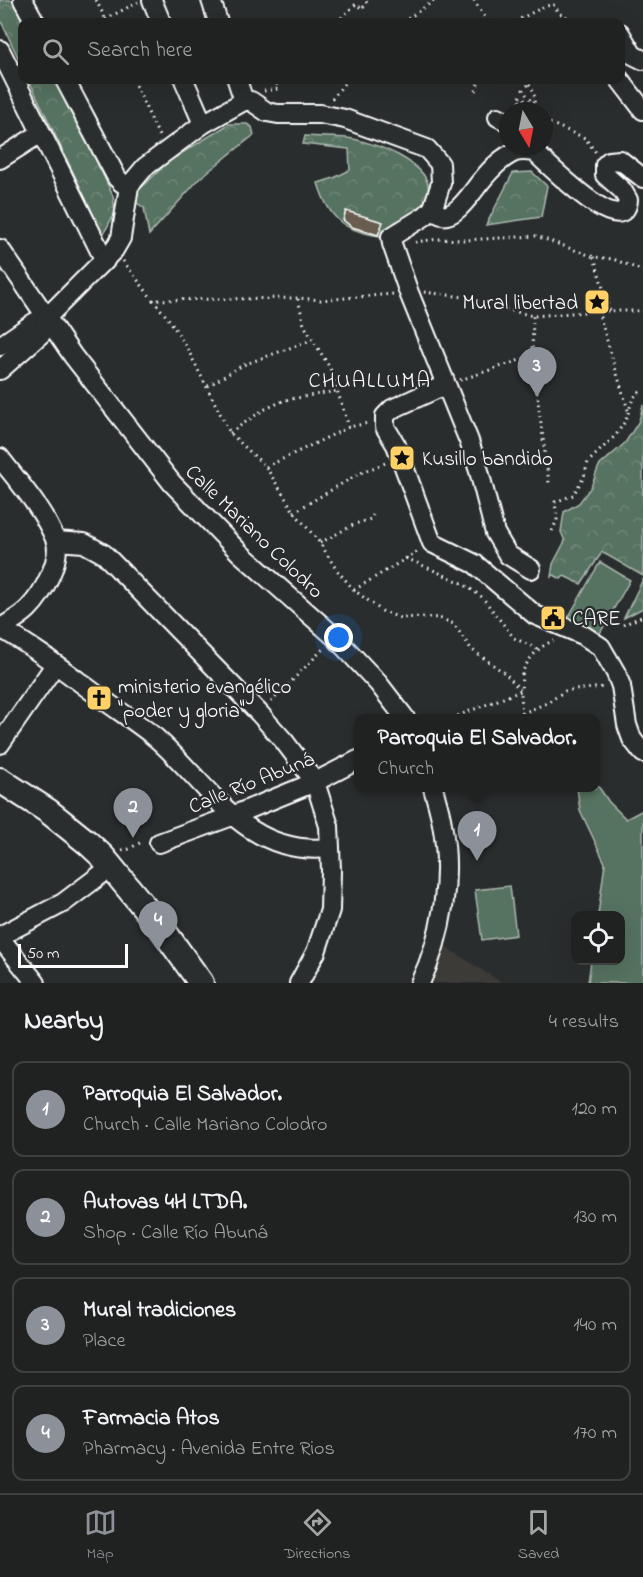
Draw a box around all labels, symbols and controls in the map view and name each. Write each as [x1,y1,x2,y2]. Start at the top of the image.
search box [18,18,625,84]
icon: search [39,35,72,68]
text: Search here [87,35,192,67]
north arrow [499,102,553,156]
place icon: Mural libertad [582,287,612,317]
place label: Mural libertad [462,289,578,319]
pin: 3 [518,348,556,397]
district label: CHUALLUMA [309,366,431,398]
place icon: Kusillo bandido [387,443,417,473]
place label: Kusillo bandido [422,445,553,475]
street label: Calle Mariano Colodro [178,458,330,607]
public building icon: CARE [538,603,568,633]
place label: CARE [572,605,621,635]
your location [324,623,353,652]
place label: ministerio evangélico "poder y gloria" [118,673,292,729]
church icon: ministerio evangélico "poder y gloria" [84,683,114,713]
popup [354,714,600,792]
text: Parroquia El Salvador. [377,723,577,755]
street label: Calle Río Abuná [184,745,319,823]
text: Church [377,755,434,784]
pin: 2 [114,788,152,838]
pin: 1 [458,812,496,861]
pin: 4 [138,902,178,951]
map controls [571,911,625,965]
button: locate [571,911,625,965]
scale bar [18,941,128,968]
text: 50 m [27,942,59,966]
text: Nearby [24,1003,103,1041]
text: 4 results [549,1008,619,1037]
text: Parroquia El Salvador. [83,1079,282,1111]
text: 1 [42,1095,49,1124]
text: 120 m [572,1095,617,1124]
text: Church · Calle Mariano Colodro [83,1111,327,1140]
text: Autovas 4H LTDA. [83,1187,247,1219]
text: 2 [41,1203,50,1232]
text: 130 m [573,1203,617,1232]
text: Shop · Calle Río Abuná [83,1219,268,1248]
text: Mural tradiciones [83,1295,236,1327]
text: 3 [41,1311,50,1340]
text: 140 m [573,1311,617,1340]
text: Place [83,1327,125,1356]
text: Farmacia Atos [83,1403,220,1435]
text: 4 [41,1419,50,1448]
text: 170 m [573,1419,617,1448]
text: Pharmacy · Avenida Entre Rios [83,1435,335,1464]
tab: Map [84,1506,117,1566]
tab: Directions [284,1506,350,1566]
tab: Saved [518,1506,559,1566]

